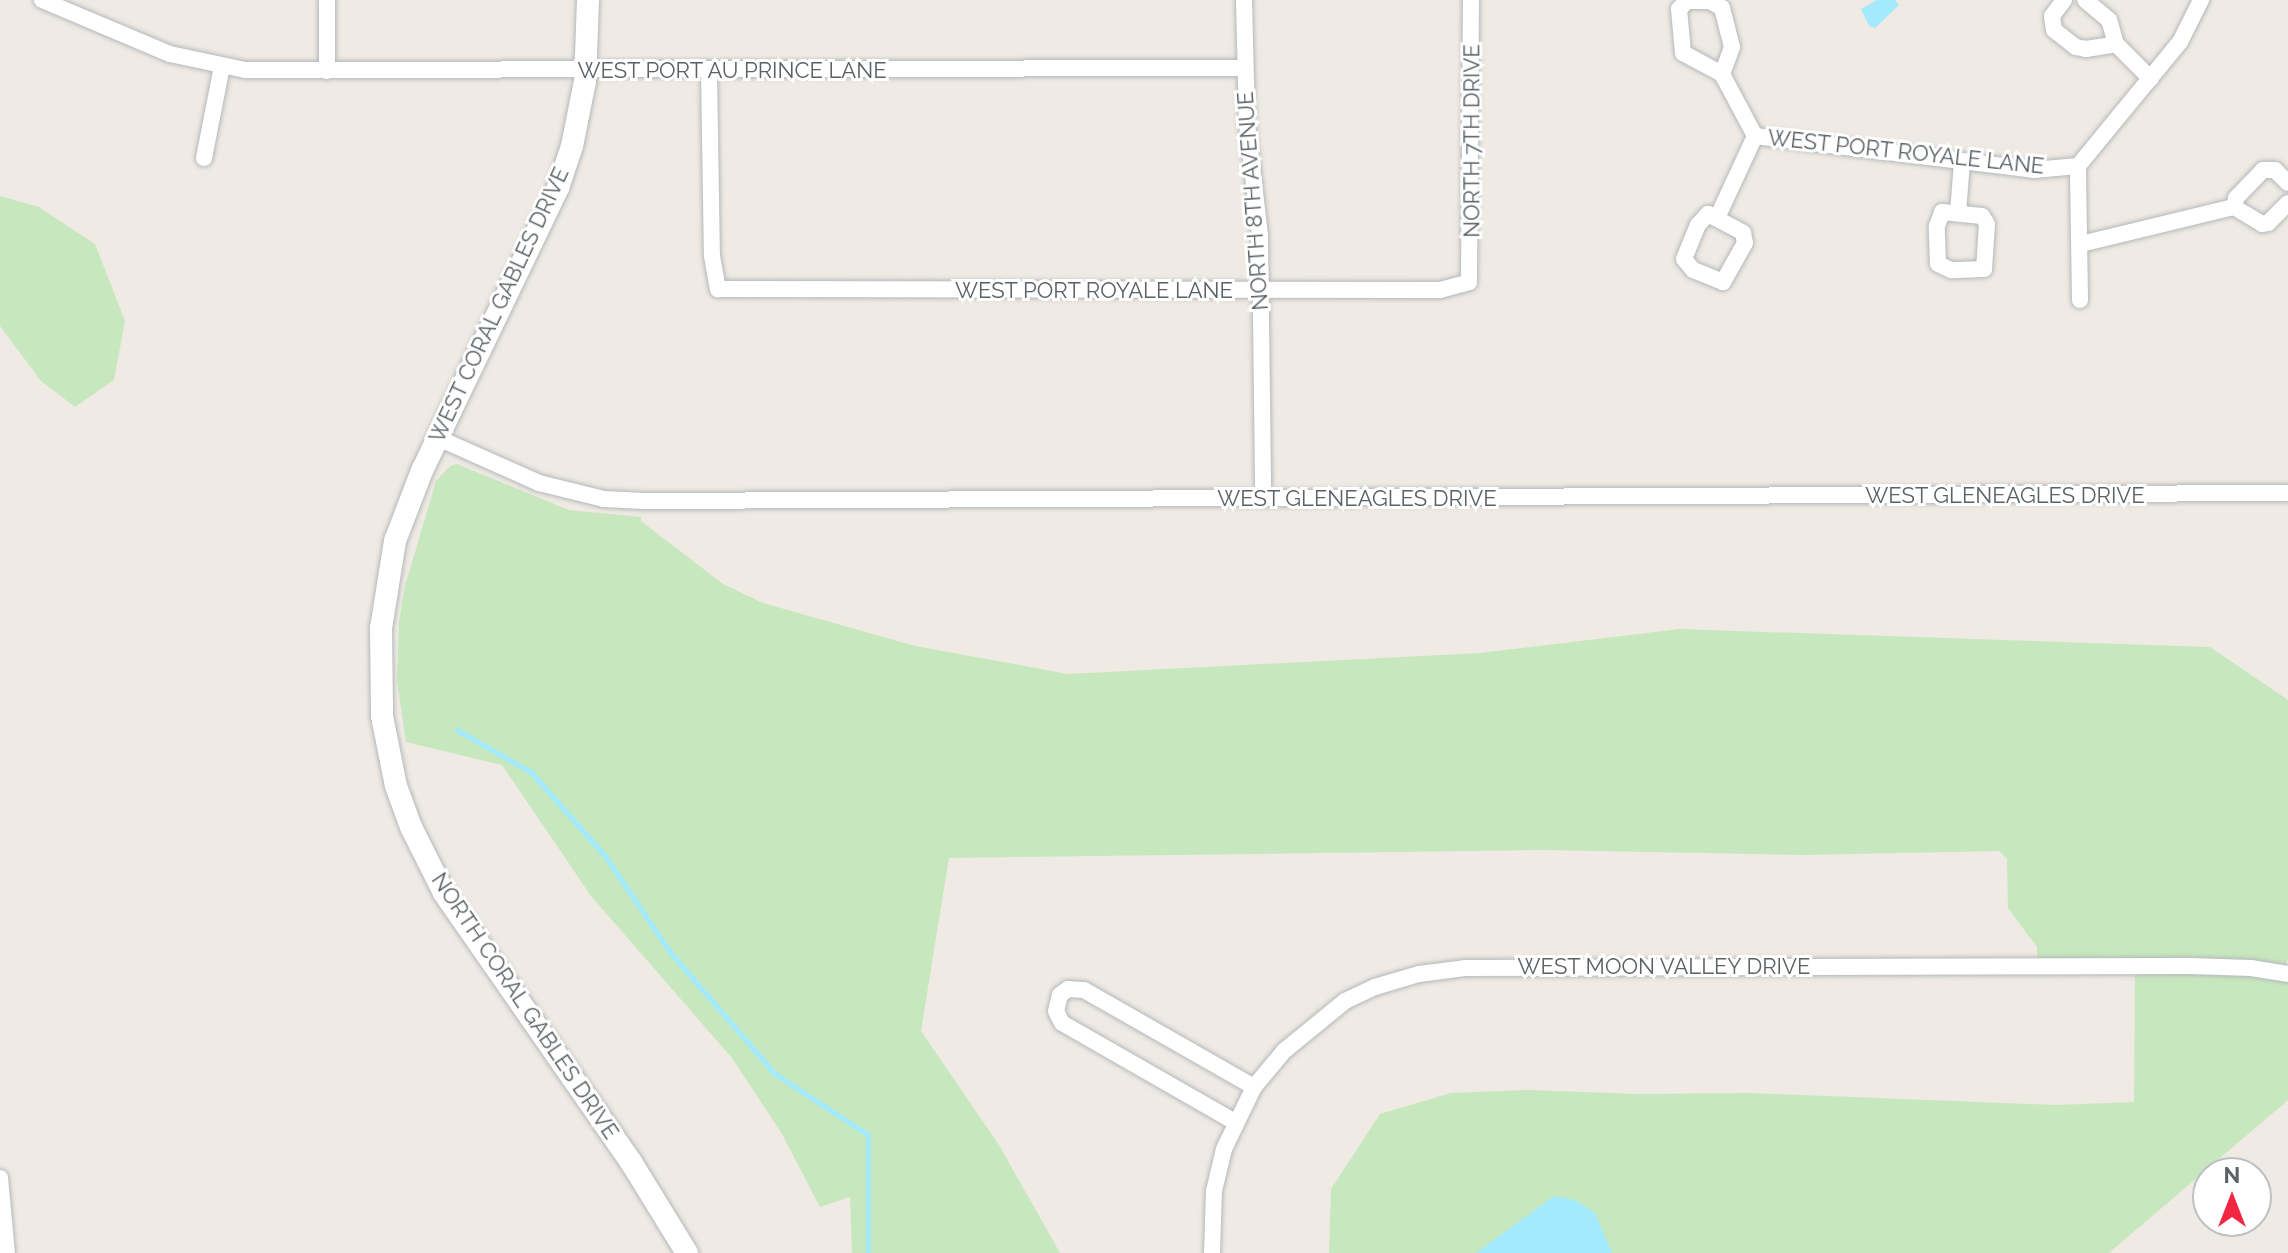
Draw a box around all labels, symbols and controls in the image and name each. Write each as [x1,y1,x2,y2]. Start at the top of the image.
street label: NORTH 7TH DRIVE [1459,44,1485,238]
street label: WEST PORT AU PRINCE LANE [576,58,888,84]
street label: NORTH 8TH AVENUE [1232,90,1274,312]
street label: WEST PORT ROYALE LANE [1766,124,2046,180]
street label: WEST CORAL GABLES DRIVE [423,163,575,447]
street label: WEST PORT ROYALE LANE [954,278,1234,304]
street label: WEST GLENEAGLES DRIVE [1865,483,2145,509]
street label: WEST GLENEAGLES DRIVE [1217,486,1497,512]
street label: NORTH CORAL GABLES DRIVE [426,868,624,1144]
street label: WEST MOON VALLEY DRIVE [1517,954,1811,980]
north arrow [2192,1157,2272,1237]
text: N [2224,1162,2240,1188]

